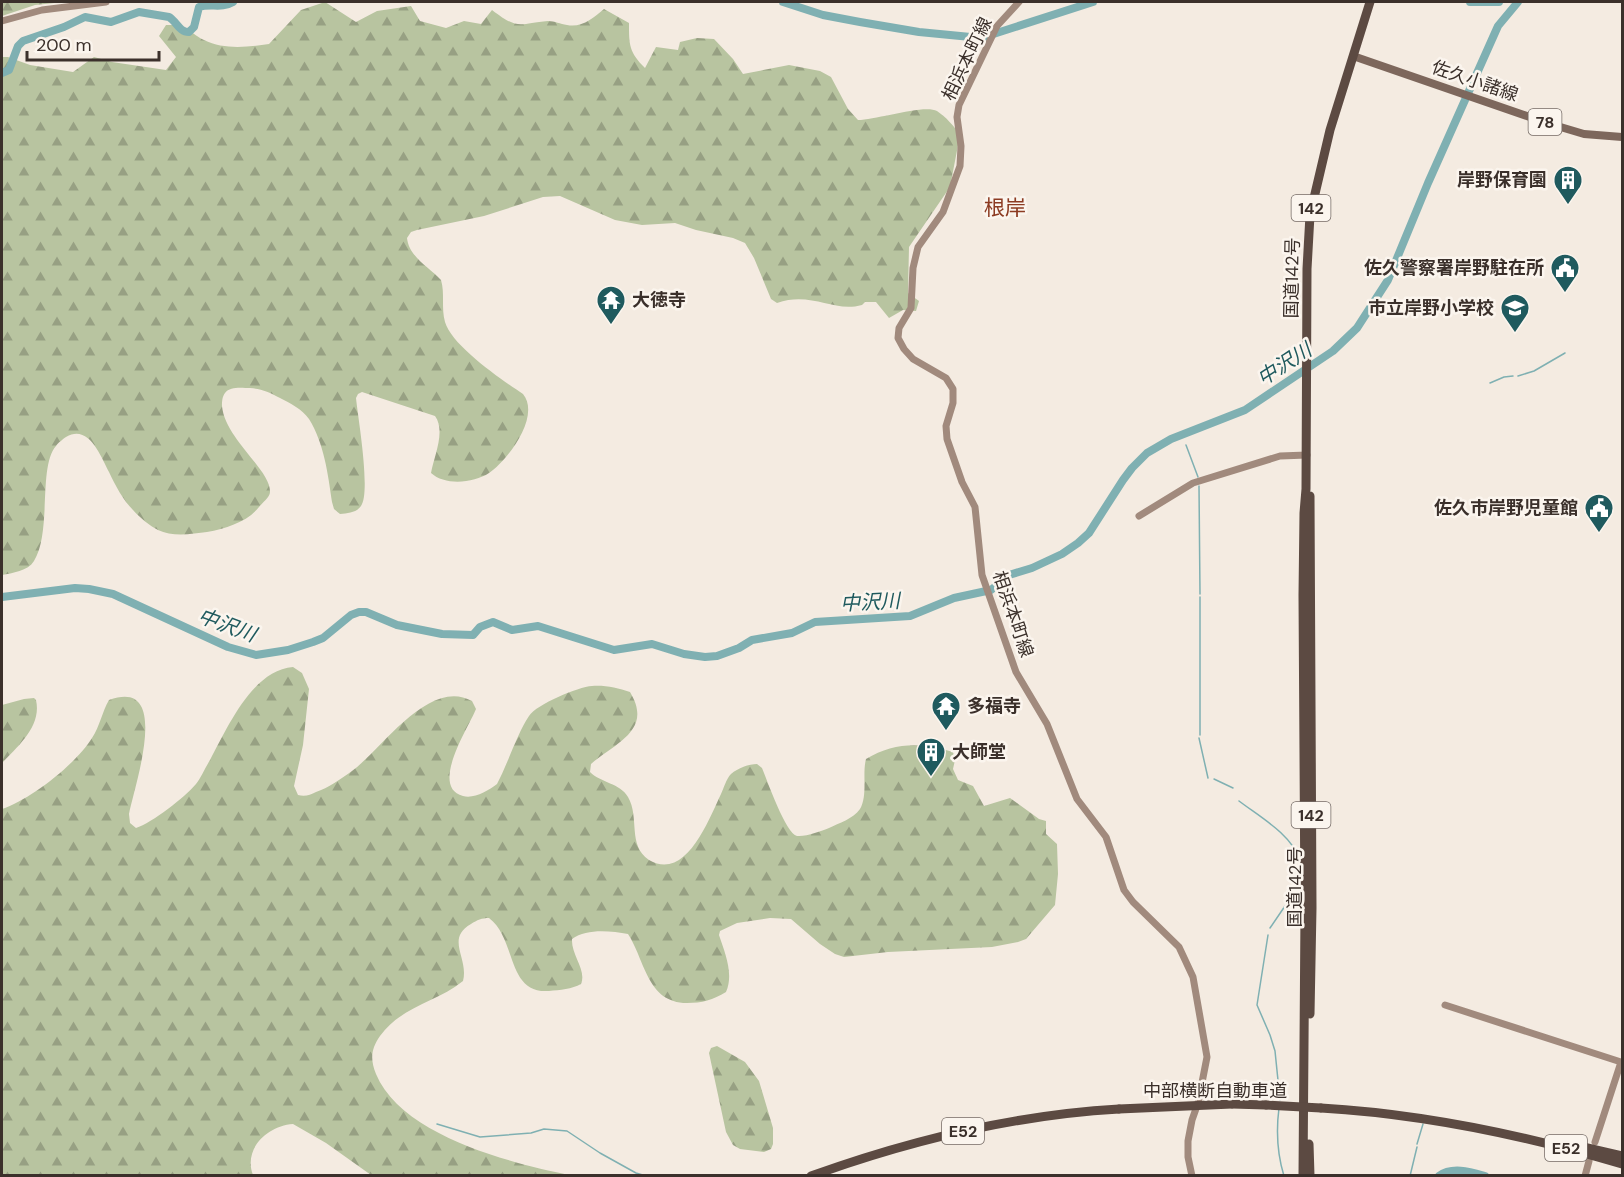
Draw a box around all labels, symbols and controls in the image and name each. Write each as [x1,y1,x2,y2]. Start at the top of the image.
street label: 相浜本町線 [936,13,998,105]
scale bar [27,24,159,62]
text: 200 m [36,33,92,57]
street label: 佐久小諸線 [1429,55,1521,107]
road number: 78 [1528,109,1562,135]
building icon: 岸野保育園 [1552,164,1584,206]
place label: 岸野保育園 [1457,168,1547,192]
district label: 根岸 [984,194,1026,222]
road number: 142 [1292,195,1330,221]
street label: 国道142号 [1279,237,1305,319]
public building icon: 佐久警察署岸野駐在所 [1549,252,1581,294]
place label: 佐久警察署岸野駐在所 [1364,256,1544,280]
temple icon: 大徳寺 [595,284,627,326]
place label: 大徳寺 [632,288,686,312]
school or university icon: 市立岸野小学校 [1499,292,1531,334]
place label: 市立岸野小学校 [1368,296,1494,320]
water label: 中沢川 [1252,336,1318,391]
public building icon: 佐久市岸野児童館 [1583,492,1615,534]
place label: 佐久市岸野児童館 [1434,496,1578,520]
street label: 相浜本町線 [987,568,1039,660]
water label: 中沢川 [839,587,903,617]
water label: 中沢川 [194,603,262,648]
temple icon: 多福寺 [930,690,962,732]
place label: 多福寺 [967,694,1021,718]
building icon: 大師堂 [915,736,947,778]
place label: 大師堂 [952,740,1006,764]
road number: 142 [1292,802,1330,828]
street label: 国道142号 [1283,847,1307,927]
street label: 中部横断自動車道 [1143,1079,1287,1103]
road number: E52 [942,1118,984,1144]
road number: E52 [1545,1135,1587,1161]

